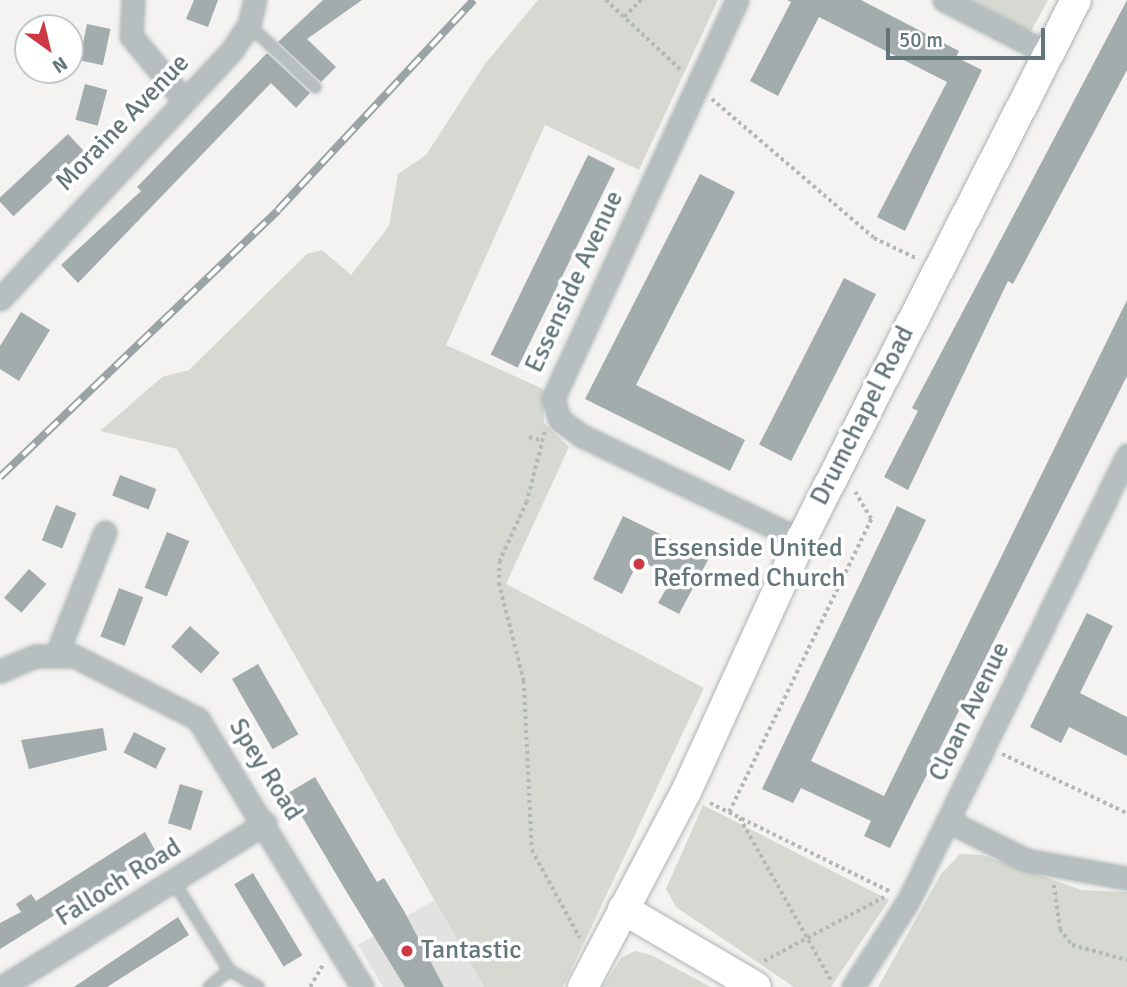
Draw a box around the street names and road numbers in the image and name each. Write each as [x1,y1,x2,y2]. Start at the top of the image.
street label: Moraine Avenue [50,48,196,198]
street label: Essenside Avenue [519,186,631,378]
street label: Drumchapel Road [804,321,922,511]
street label: Cloan Avenue [923,637,1017,787]
street label: Spey Road [221,713,309,827]
street label: Falloch Road [51,832,187,934]

